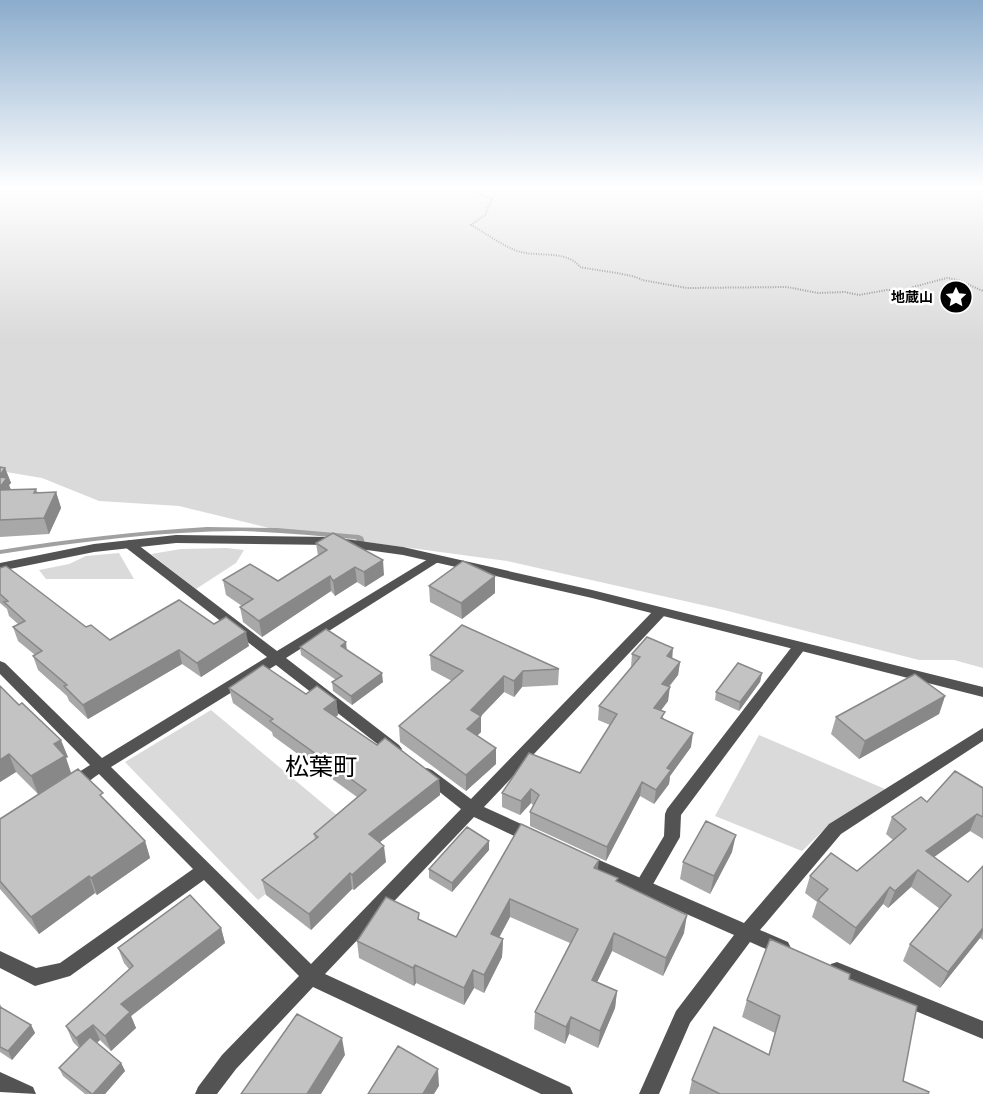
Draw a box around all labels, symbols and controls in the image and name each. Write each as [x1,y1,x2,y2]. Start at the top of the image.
place icon: 地蔵山 [938,279,974,315]
place label: 地蔵山 [891,288,933,307]
district label: 松葉町 [285,751,357,783]

